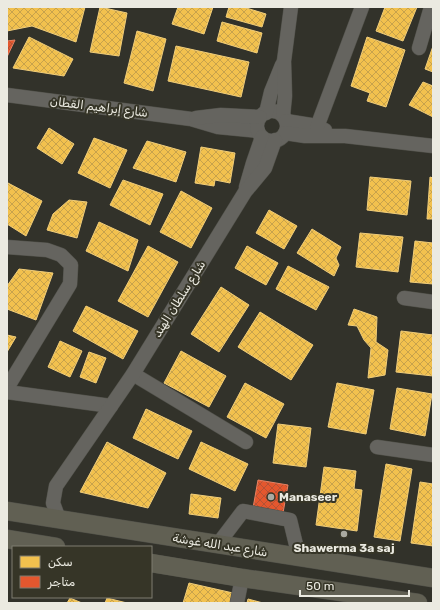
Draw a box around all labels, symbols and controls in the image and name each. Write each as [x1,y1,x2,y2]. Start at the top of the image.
street label: شارع إبراهيم القطان [49,94,149,122]
street label: شارع سلطان الهند [150,258,210,341]
place label: Manaseer [279,490,338,504]
marker: Manaseer [266,492,276,502]
marker: Shawerma 3a saj [339,529,349,539]
street label: شارع عبد الله غوشة [171,531,269,561]
place label: Shawerma 3a saj [293,541,395,555]
legend [12,546,152,598]
text: سكن [48,555,73,569]
scale bar [300,572,409,598]
text: متاجر [47,575,76,590]
text: 50 m [306,579,334,593]

